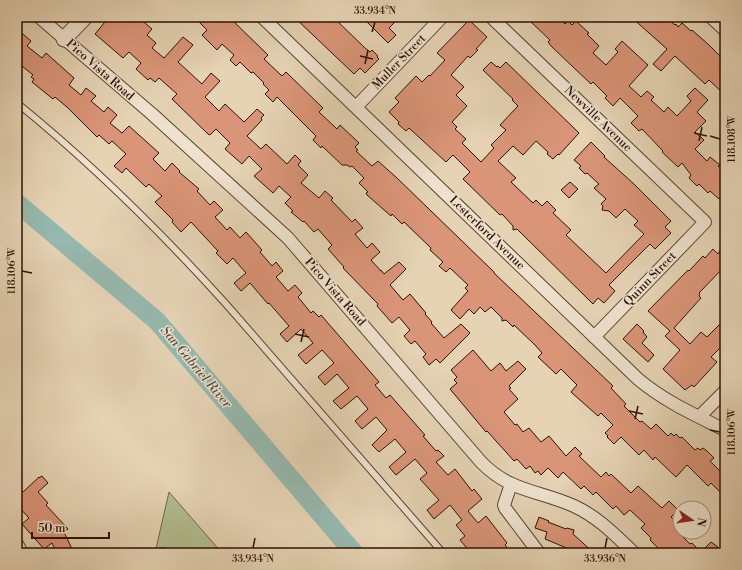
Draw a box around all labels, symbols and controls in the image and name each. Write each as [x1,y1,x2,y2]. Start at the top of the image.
text: 33.934°N [354,5,397,17]
street label: Muller Street [369,31,430,93]
street label: Pico Vista Road [63,36,137,104]
street label: Newville Avenue [561,83,635,155]
text: 118.108°W [726,115,738,162]
street label: Lesterford Avenue [446,193,528,273]
text: 118.106°W [6,247,18,294]
street label: Quinn Street [620,248,680,309]
street label: Pico Vista Road [301,255,369,329]
water label: San Gabriel River [157,323,235,412]
text: 118.106°W [726,408,738,455]
north arrow [672,500,712,540]
scale bar [32,514,109,540]
text: N [693,516,709,528]
text: 50 m [38,521,66,536]
text: 33.934°N [232,553,275,565]
text: 33.936°N [584,553,627,565]

